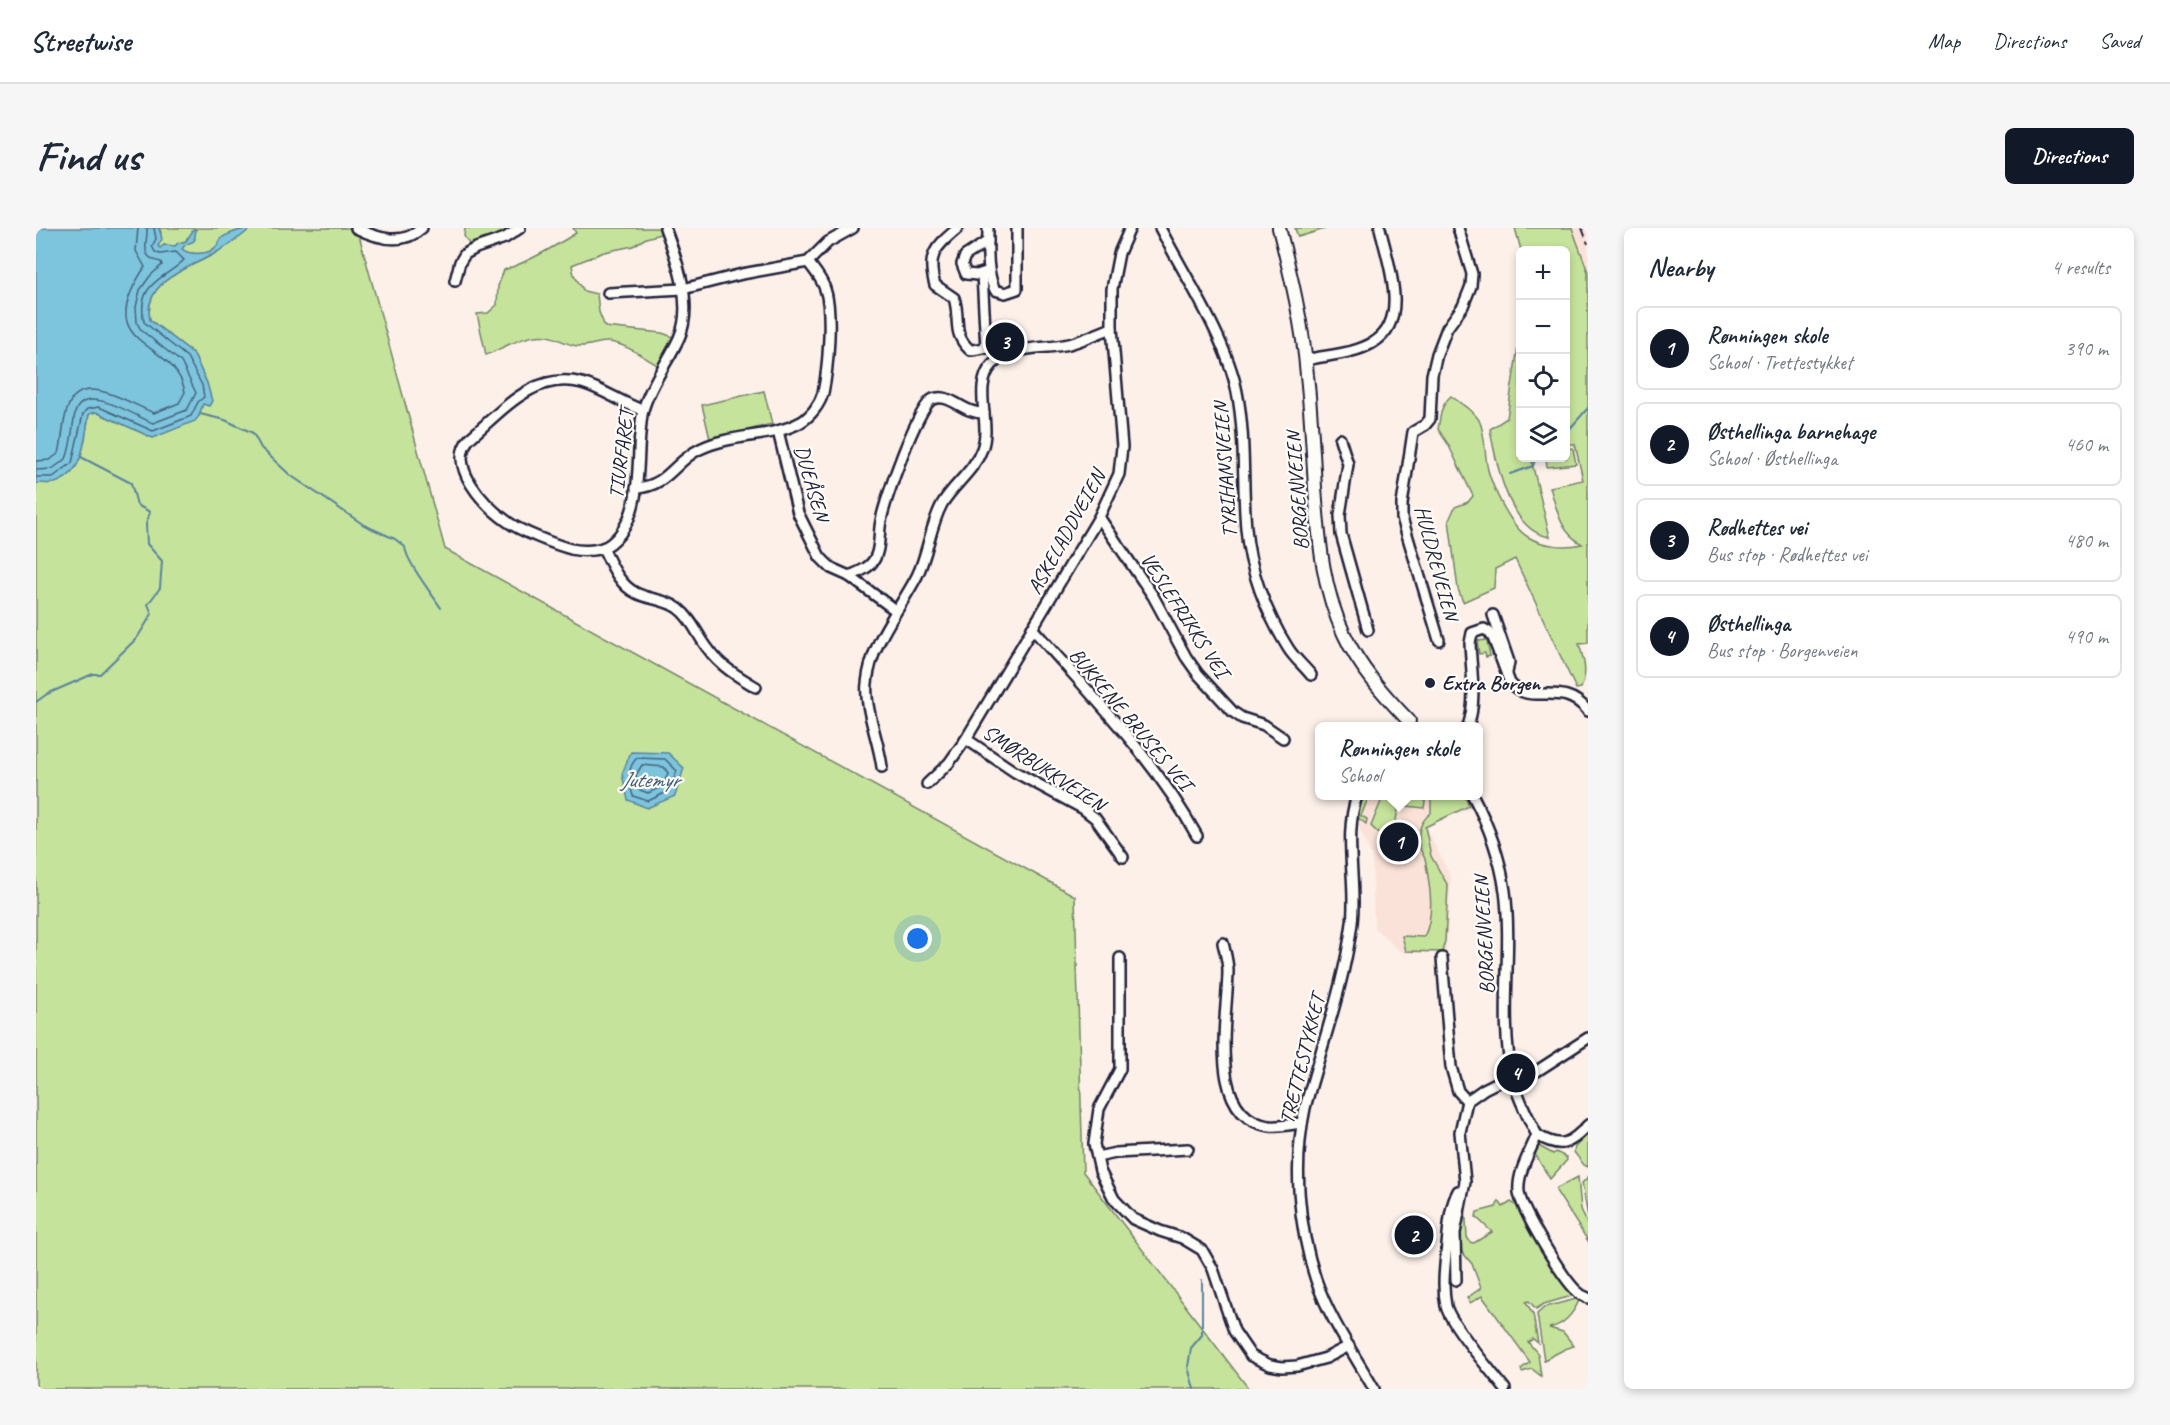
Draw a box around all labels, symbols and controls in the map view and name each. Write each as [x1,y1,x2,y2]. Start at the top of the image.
text: Streetwise [30,24,131,59]
text: Map [1928,28,1960,54]
text: Directions [1993,28,2066,54]
text: Saved [2099,28,2140,54]
button: Directions [2005,128,2134,184]
text: Find us [36,130,141,183]
map controls [1516,246,1570,462]
button: + [1516,246,1570,300]
text: Nearby [1648,251,1713,284]
text: 4 results [2051,255,2110,280]
button: − [1516,300,1570,354]
pin: 3 [986,320,1024,364]
text: Rønningen skole [1707,322,1827,350]
text: 1 [1665,336,1674,361]
text: 390 m [2065,336,2108,361]
text: School · Trettestykket [1707,350,1852,375]
button: locate [1516,354,1570,408]
street label: TYRIHANSVEIEN [1207,398,1243,539]
street label: TIURFARET [603,403,640,500]
button: layers [1516,408,1570,462]
text: Østhellinga barnehage [1707,418,1875,446]
street label: BORGENVEIEN [1280,428,1314,551]
text: 2 [1665,432,1674,457]
text: 460 m [2065,432,2108,457]
street label: DUEÅSEN [789,442,836,527]
text: School · Østhellinga [1707,446,1837,471]
street label: ASKELADDVEIEN [1021,463,1112,598]
street label: HULDREVEIEN [1409,503,1466,626]
text: Rødhettes vei [1707,514,1807,542]
text: 3 [1665,528,1674,553]
text: 480 m [2065,528,2108,553]
text: Bus stop · Rødhettes vei [1707,542,1867,567]
street label: VESLEFRIKKS VEI [1135,548,1238,686]
text: Østhellinga [1707,610,1790,638]
text: 4 [1665,624,1674,649]
text: 490 m [2065,624,2108,649]
text: Bus stop · Borgenveien [1707,638,1858,663]
street label: BUKKENE BRUSES VEI [1064,642,1201,799]
place label: Extra Borgen [1442,670,1541,696]
marker: Extra Borgen [1423,676,1437,690]
street label: SMØRBUKKVEIEN [978,719,1113,819]
popup [1315,722,1483,800]
text: Rønningen skole [1339,735,1459,763]
text: School [1339,763,1382,788]
water label: Jutemyr [619,766,683,794]
pin: 1 [1380,820,1418,864]
street label: BORGENVEIEN [1468,872,1500,995]
your location [903,924,932,953]
street label: TRETTESTYKKET [1273,987,1332,1126]
pin: 4 [1496,1050,1536,1096]
pin: 2 [1394,1212,1434,1258]

